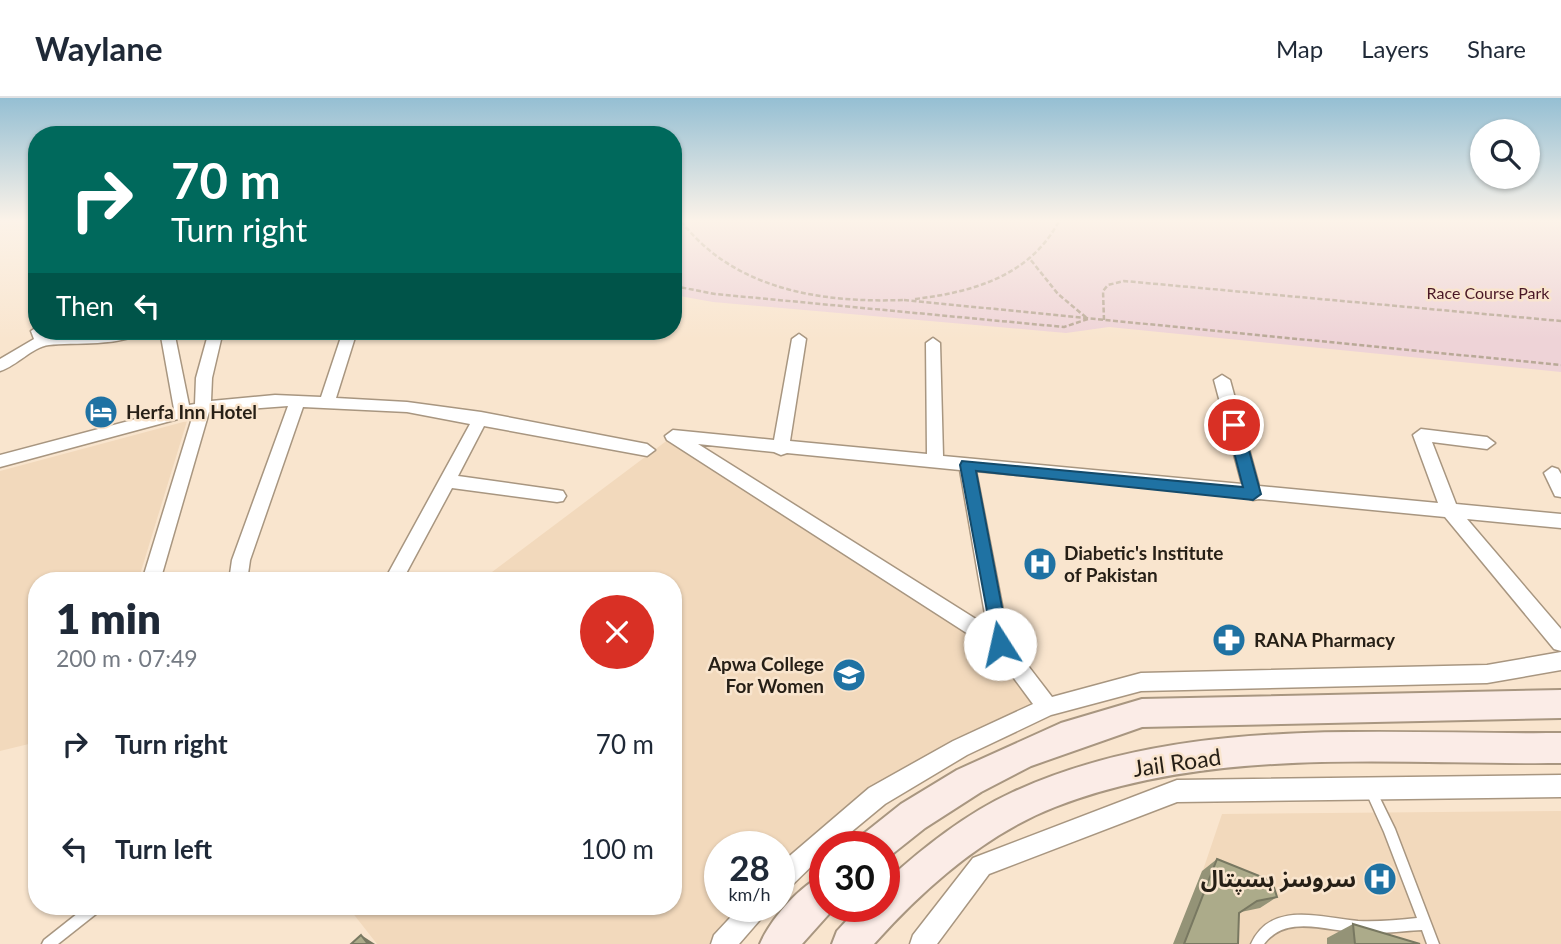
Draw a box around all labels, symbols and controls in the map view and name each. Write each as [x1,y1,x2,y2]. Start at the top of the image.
text: Waylane [35,28,163,68]
text: Map [1276,34,1323,63]
text: Layers [1361,34,1429,63]
text: Share [1467,34,1526,63]
map controls [1470,119,1540,189]
button: search [1470,119,1540,189]
text: 70 m [171,151,281,209]
icon: right [56,154,147,245]
text: Turn right [171,210,307,249]
park label: Race Course Park [1427,283,1550,302]
icon: left [128,287,166,325]
text: Then [56,290,114,322]
hotel icon: Herfa Inn Hotel [82,393,120,431]
pin [1204,395,1264,455]
place label: Herfa Inn Hotel [126,400,257,423]
icon: arrive [1215,406,1253,444]
place label: Diabetic's Institute of Pakistan [1064,541,1223,586]
hospital icon: Diabetic's Institute of Pakistan [1021,545,1059,583]
text: 1 min [56,593,161,643]
button: close [580,595,654,669]
position arrow [963,607,1037,681]
pharmacy icon: RANA Pharmacy [1210,621,1248,659]
place label: RANA Pharmacy [1254,628,1396,651]
text: 200 m · 07:49 [56,644,198,672]
place label: Apwa College For Women [707,652,824,697]
school or university icon: Apwa College For Women [830,656,868,694]
icon: right [56,725,94,763]
text: Turn right [115,728,228,760]
text: 70 m [596,728,654,760]
street label: Jail Road [1131,742,1223,782]
icon: left [56,830,94,868]
speed limit sign: 30 [809,831,900,922]
text: Turn left [115,833,212,865]
text: 100 m [581,833,654,865]
text: 28 [729,846,770,888]
hospital icon: سروسز ہسپتال [1361,860,1399,898]
place label: سروسز ہسپتال [1201,864,1356,895]
text: km/h [728,883,771,905]

